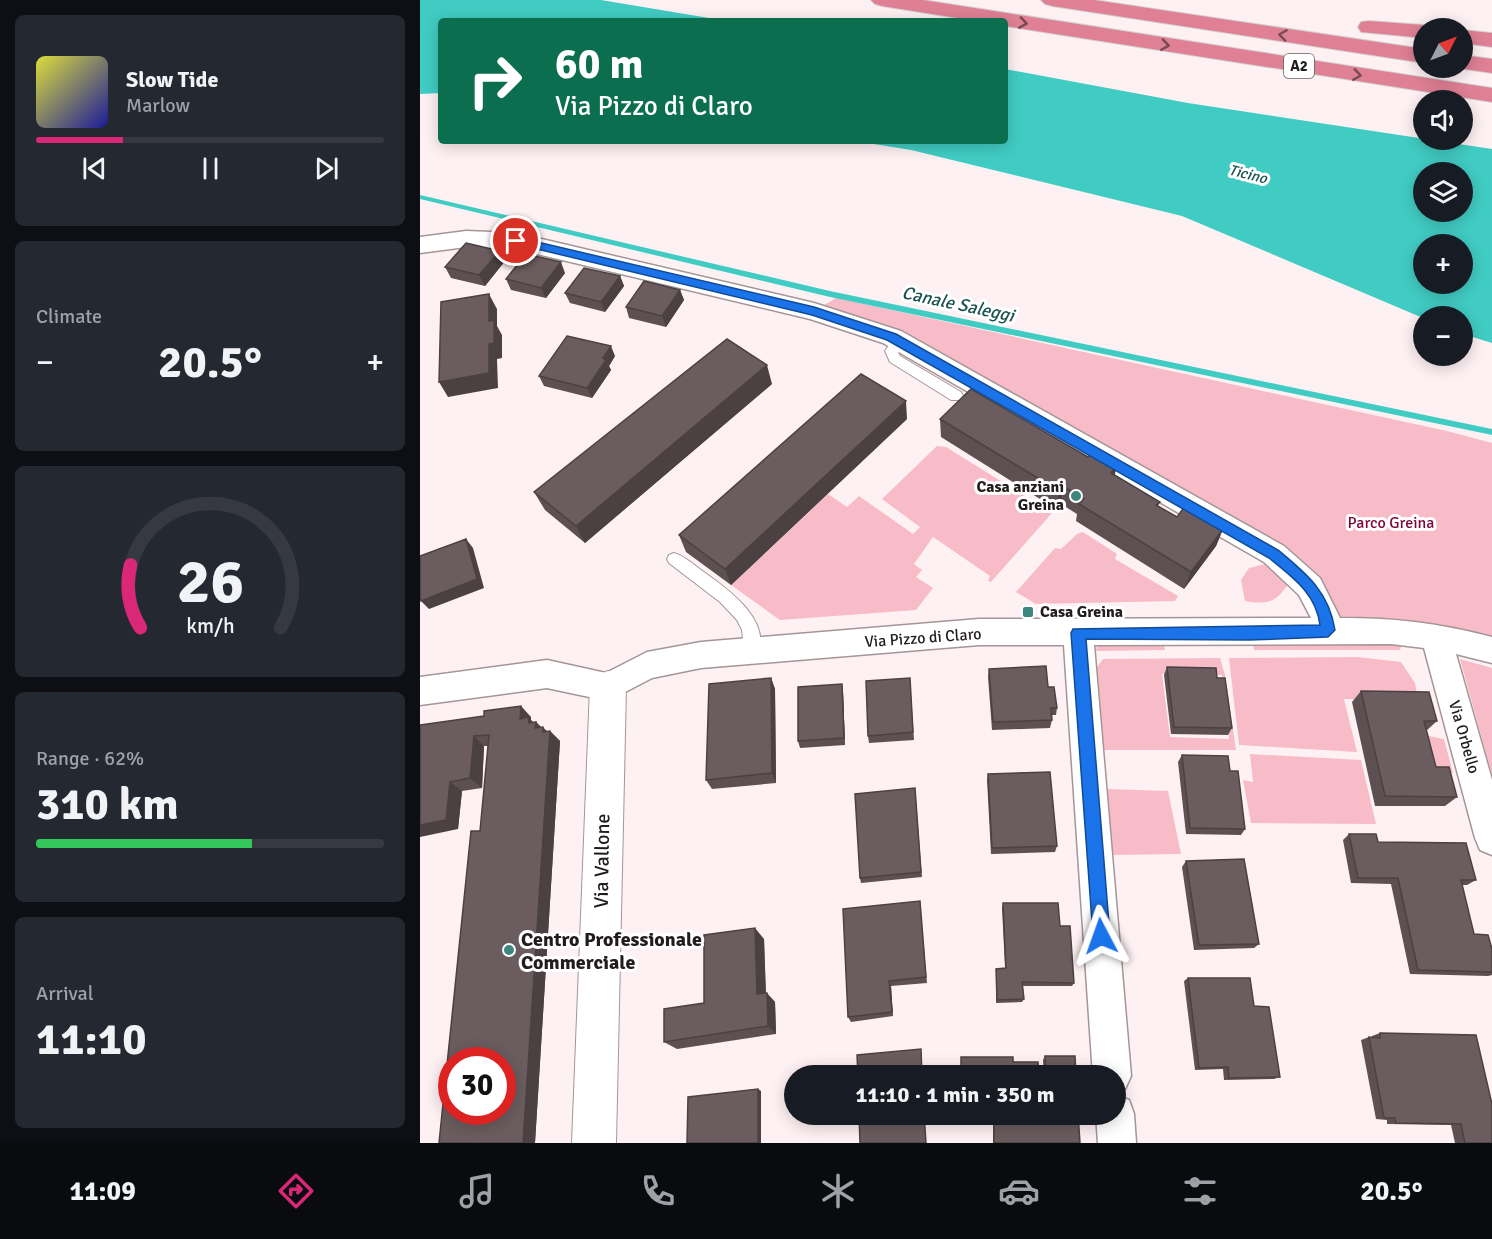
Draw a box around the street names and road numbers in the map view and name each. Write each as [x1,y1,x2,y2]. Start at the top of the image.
road number: A2 [1284,54,1314,78]
street label: Via Pizzo di Claro [864,624,982,652]
street label: Via Orbello [1444,698,1484,776]
street label: Via Vallone [589,813,615,909]

